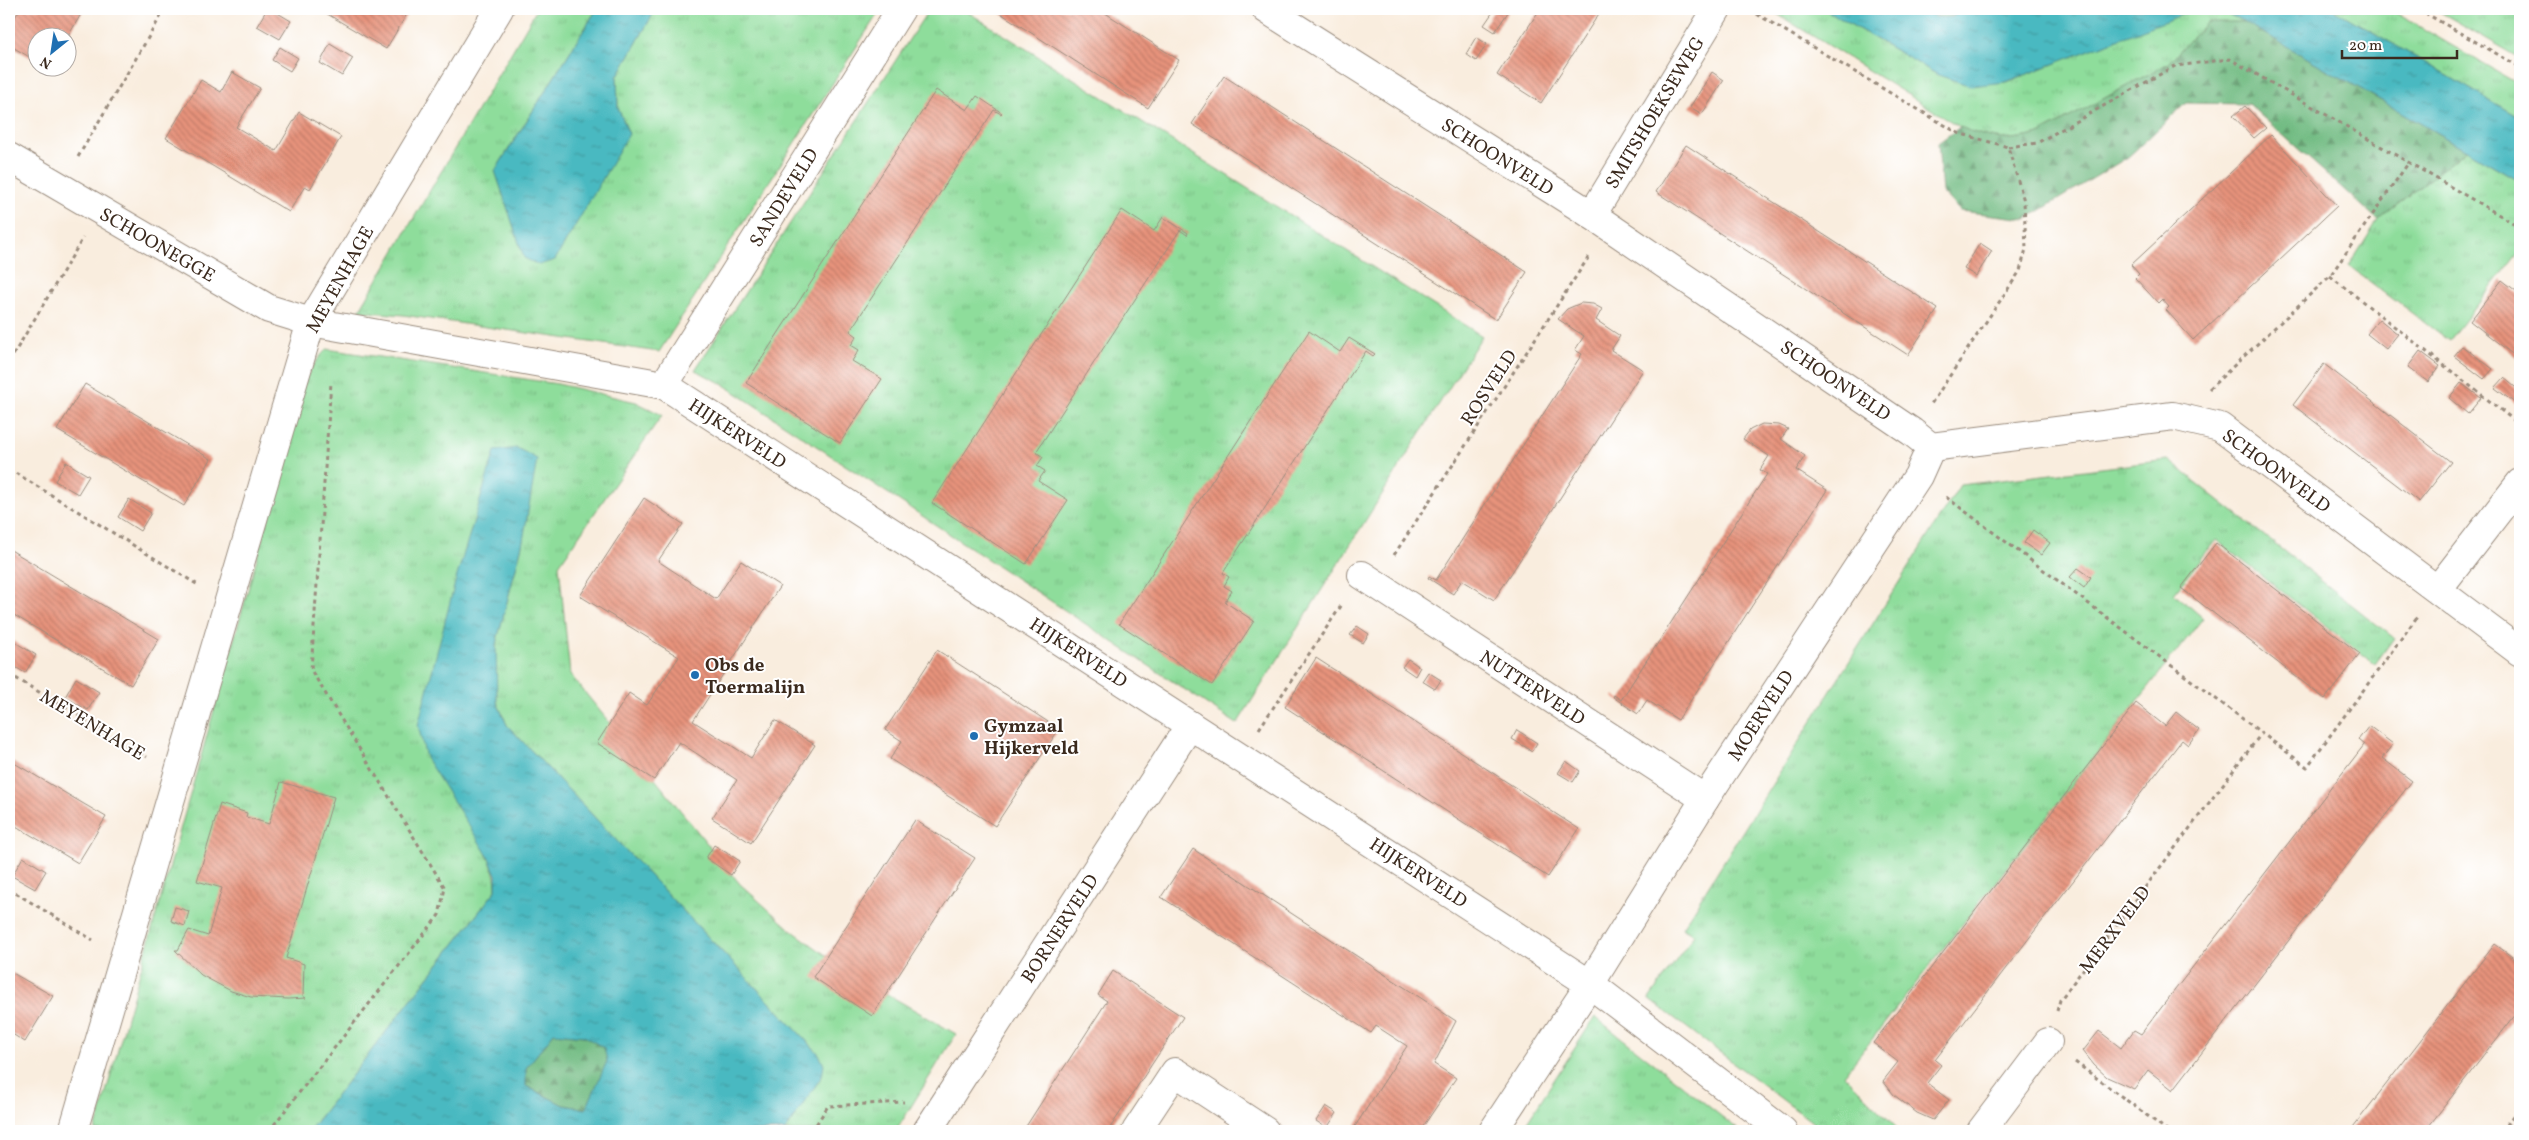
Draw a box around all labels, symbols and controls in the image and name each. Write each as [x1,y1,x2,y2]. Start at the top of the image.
north arrow [28,28,78,78]
scale bar [2342,28,2456,60]
street label: SMITSHOEKSEWEG [1600,32,1712,194]
text: 20 m [2349,36,2382,57]
text: N [37,51,55,73]
street label: SCHOONVELD [1436,113,1558,203]
street label: SANDEVELD [744,144,825,252]
street label: SCHOONEGGE [94,202,220,289]
street label: MEYENHAGE [301,222,381,338]
street label: SCHOONVELD [1775,335,1895,428]
street label: ROSVELD [1455,345,1524,431]
street label: HIJKERVELD [683,393,791,476]
street label: SCHOONVELD [2216,423,2335,520]
street label: HIJKERVELD [1024,612,1132,695]
street label: NUTTERVELD [1474,645,1590,733]
place label: Obs de Toermalijn [705,653,805,701]
street label: MOERVELD [1723,665,1801,767]
marker: Obs de Toermalijn [689,669,701,681]
street label: MEYENHAGE [34,684,150,767]
place label: Gymzaal Hijkerveld [984,714,1079,762]
marker: Gymzaal Hijkerveld [968,730,980,742]
street label: HIJKERVELD [1364,832,1472,915]
street label: BORNERVELD [1016,870,1106,989]
street label: MERXVELD [2074,881,2157,979]

